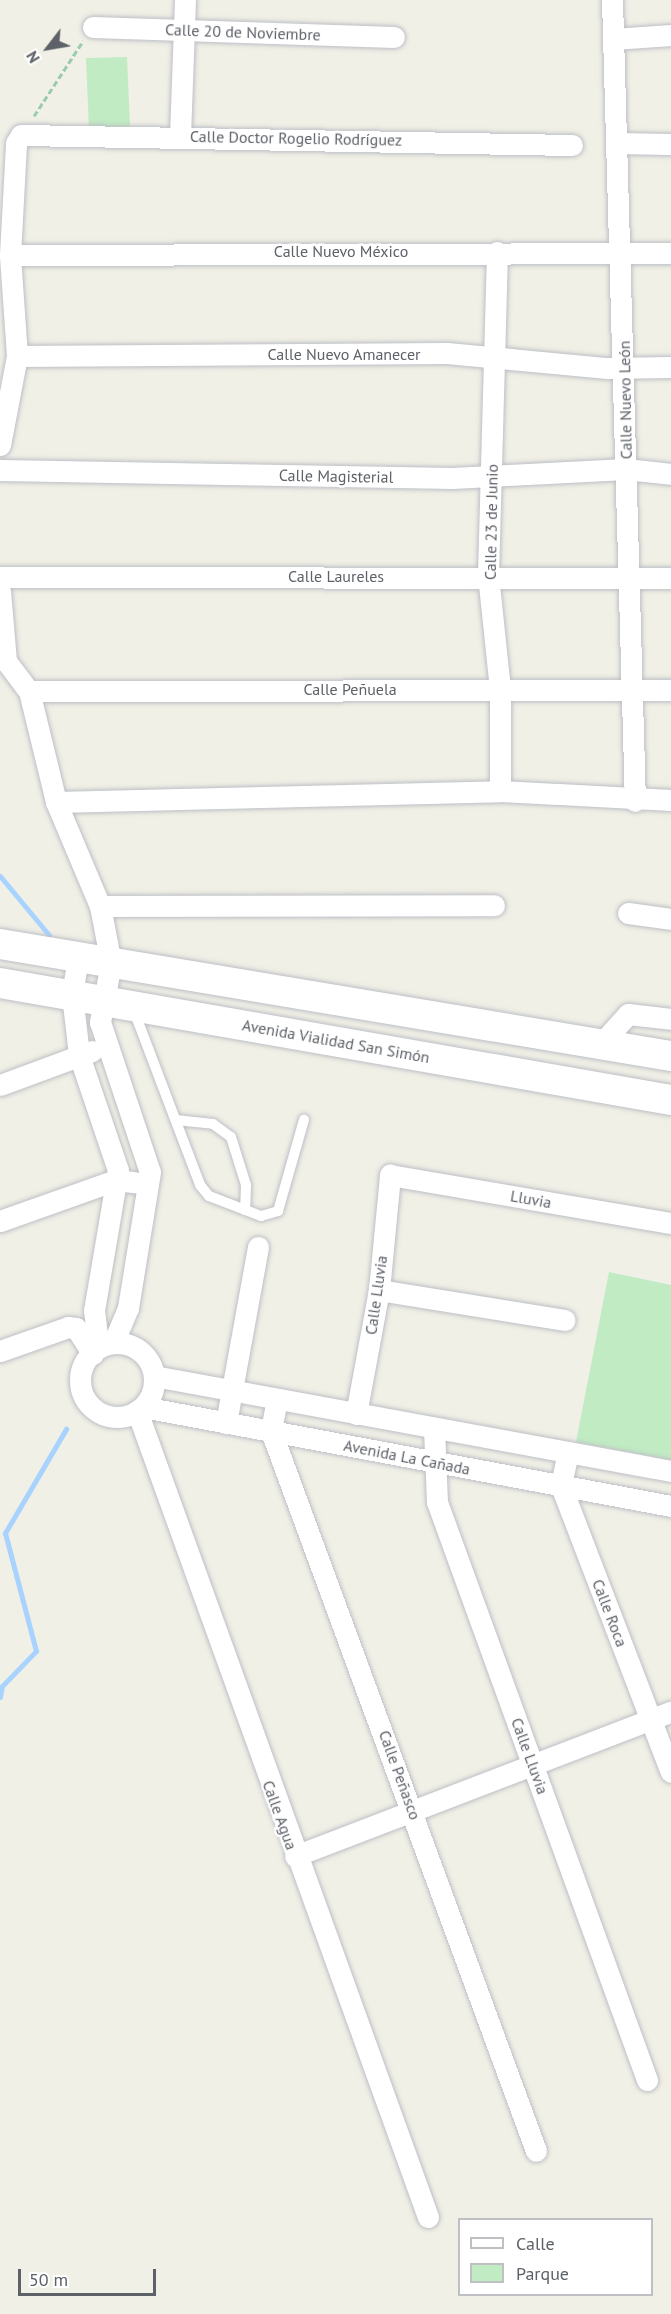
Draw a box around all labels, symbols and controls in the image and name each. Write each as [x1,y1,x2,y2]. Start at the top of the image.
north arrow [18,18,78,78]
street label: Calle 20 de Noviembre [165,20,321,44]
text: N [21,48,44,67]
street label: Calle Doctor Rogelio Rodríguez [190,127,402,149]
street label: Calle Nuevo México [274,241,408,261]
street label: Calle Nuevo León [614,340,636,460]
street label: Calle Nuevo Amanecer [267,344,421,364]
street label: Calle 23 de Junio [480,464,502,580]
street label: Calle Magisterial [279,465,393,487]
street label: Calle Laureles [288,566,384,586]
street label: Calle Peñuela [303,679,397,699]
street label: Avenida Vialidad San Simón [240,1015,432,1067]
street label: Lluvia [509,1186,553,1212]
street label: Calle Lluvia [361,1254,391,1336]
street label: Avenida La Cañada [342,1435,472,1479]
street label: Calle Roca [588,1576,632,1650]
street label: Calle Lluvia [507,1715,553,1797]
street label: Calle Peñasco [375,1728,425,1822]
street label: Calle Agua [259,1777,301,1853]
legend [458,2218,653,2296]
text: Calle [516,2232,555,2255]
scale bar [21,2257,159,2295]
text: Parque [516,2262,569,2285]
text: 50 m [29,2268,68,2291]

